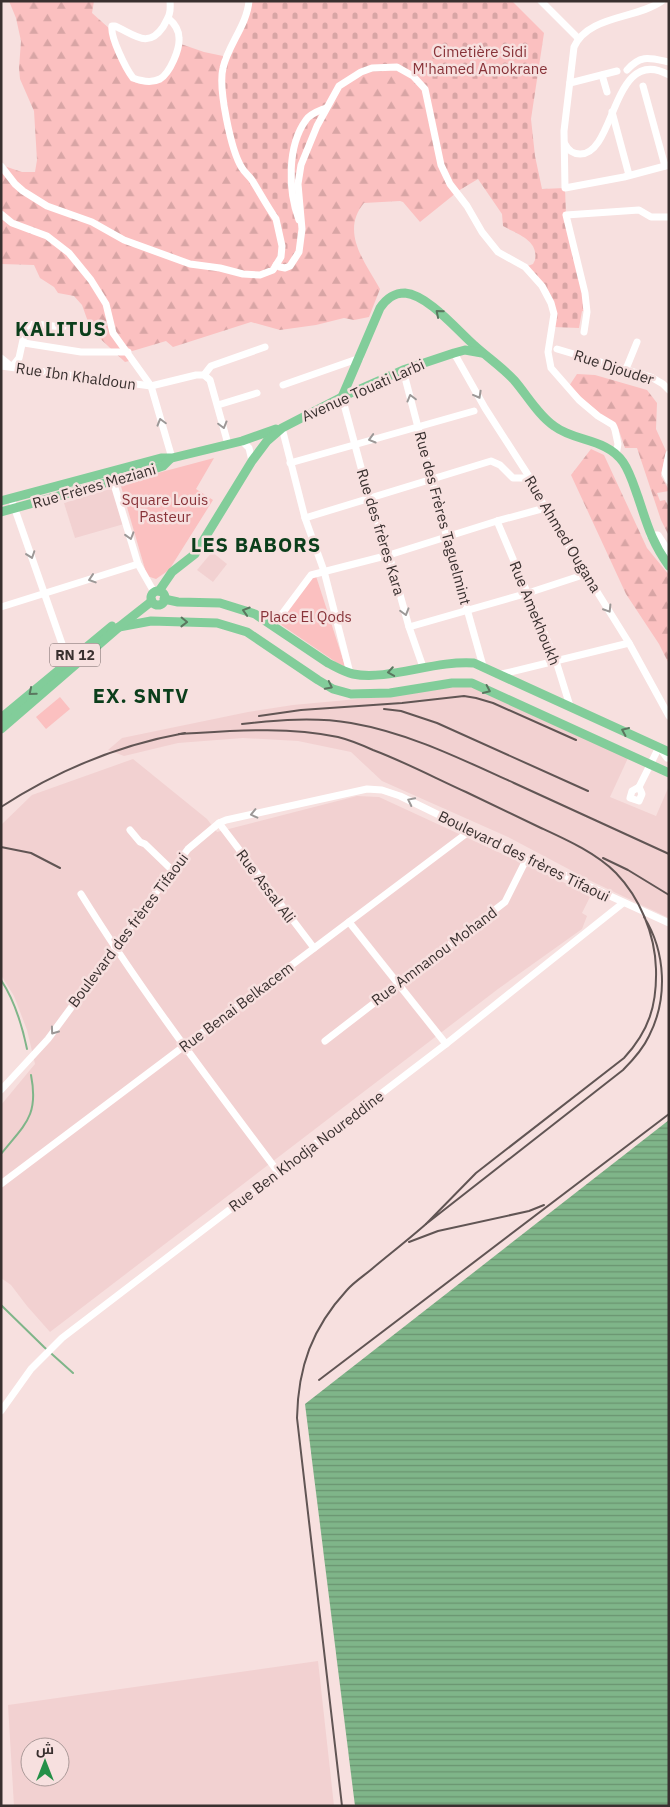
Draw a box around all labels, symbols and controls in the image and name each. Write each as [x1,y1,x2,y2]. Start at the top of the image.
park label: Cimetière Sidi M'hamed Amokrane [412,42,548,78]
one-way arrow [436,311,445,319]
district label: KALITUS [15,315,107,342]
street label: Rue Djouder [572,345,657,389]
street label: Avenue Touati Larbi [299,354,427,426]
street label: Rue Ibn Khaldoun [15,358,137,394]
one-way arrow [472,390,482,399]
one-way arrow [406,395,416,403]
one-way arrow [157,419,167,427]
one-way arrow [217,421,228,430]
street label: Rue des Frères Taguelmint [411,429,475,607]
one-way arrow [368,434,376,444]
street label: Rue Frères Meziani [30,459,158,513]
street label: Rue des frères Kara [353,466,409,598]
street label: Rue Ahmed Ougana [521,472,605,596]
park label: Square Louis Pasteur [122,490,208,526]
one-way arrow [124,531,134,539]
district label: LES BABORS [191,531,321,558]
one-way arrow [25,550,35,559]
street label: Rue Amekhoukh [505,558,565,668]
one-way arrow [88,573,96,583]
one-way arrow [601,603,611,612]
one-way arrow [243,606,251,616]
park label: Place El Qods [260,607,352,626]
one-way arrow [399,607,410,616]
one-way arrow [181,617,189,627]
road number: RN 12 [50,644,100,666]
one-way arrow [386,667,395,677]
one-way arrow [324,680,333,690]
district label: EX. SNTV [93,682,189,709]
one-way arrow [482,683,491,693]
one-way arrow [29,686,38,695]
one-way arrow [621,727,630,738]
one-way arrow [407,797,416,808]
street label: Boulevard des frères Tifaoui [435,806,613,906]
one-way arrow [249,808,258,819]
street label: Rue Assal Ali [232,845,300,927]
street label: Boulevard des frères Tifaoui [64,849,192,1011]
street label: Rue Amnanou Mohand [367,903,501,1009]
street label: Rue Benai Belkacem [175,958,297,1056]
one-way arrow [51,1025,60,1035]
street label: Rue Ben Khodja Noureddine [225,1086,387,1216]
north arrow [20,1737,70,1787]
text: ش [36,1740,54,1758]

